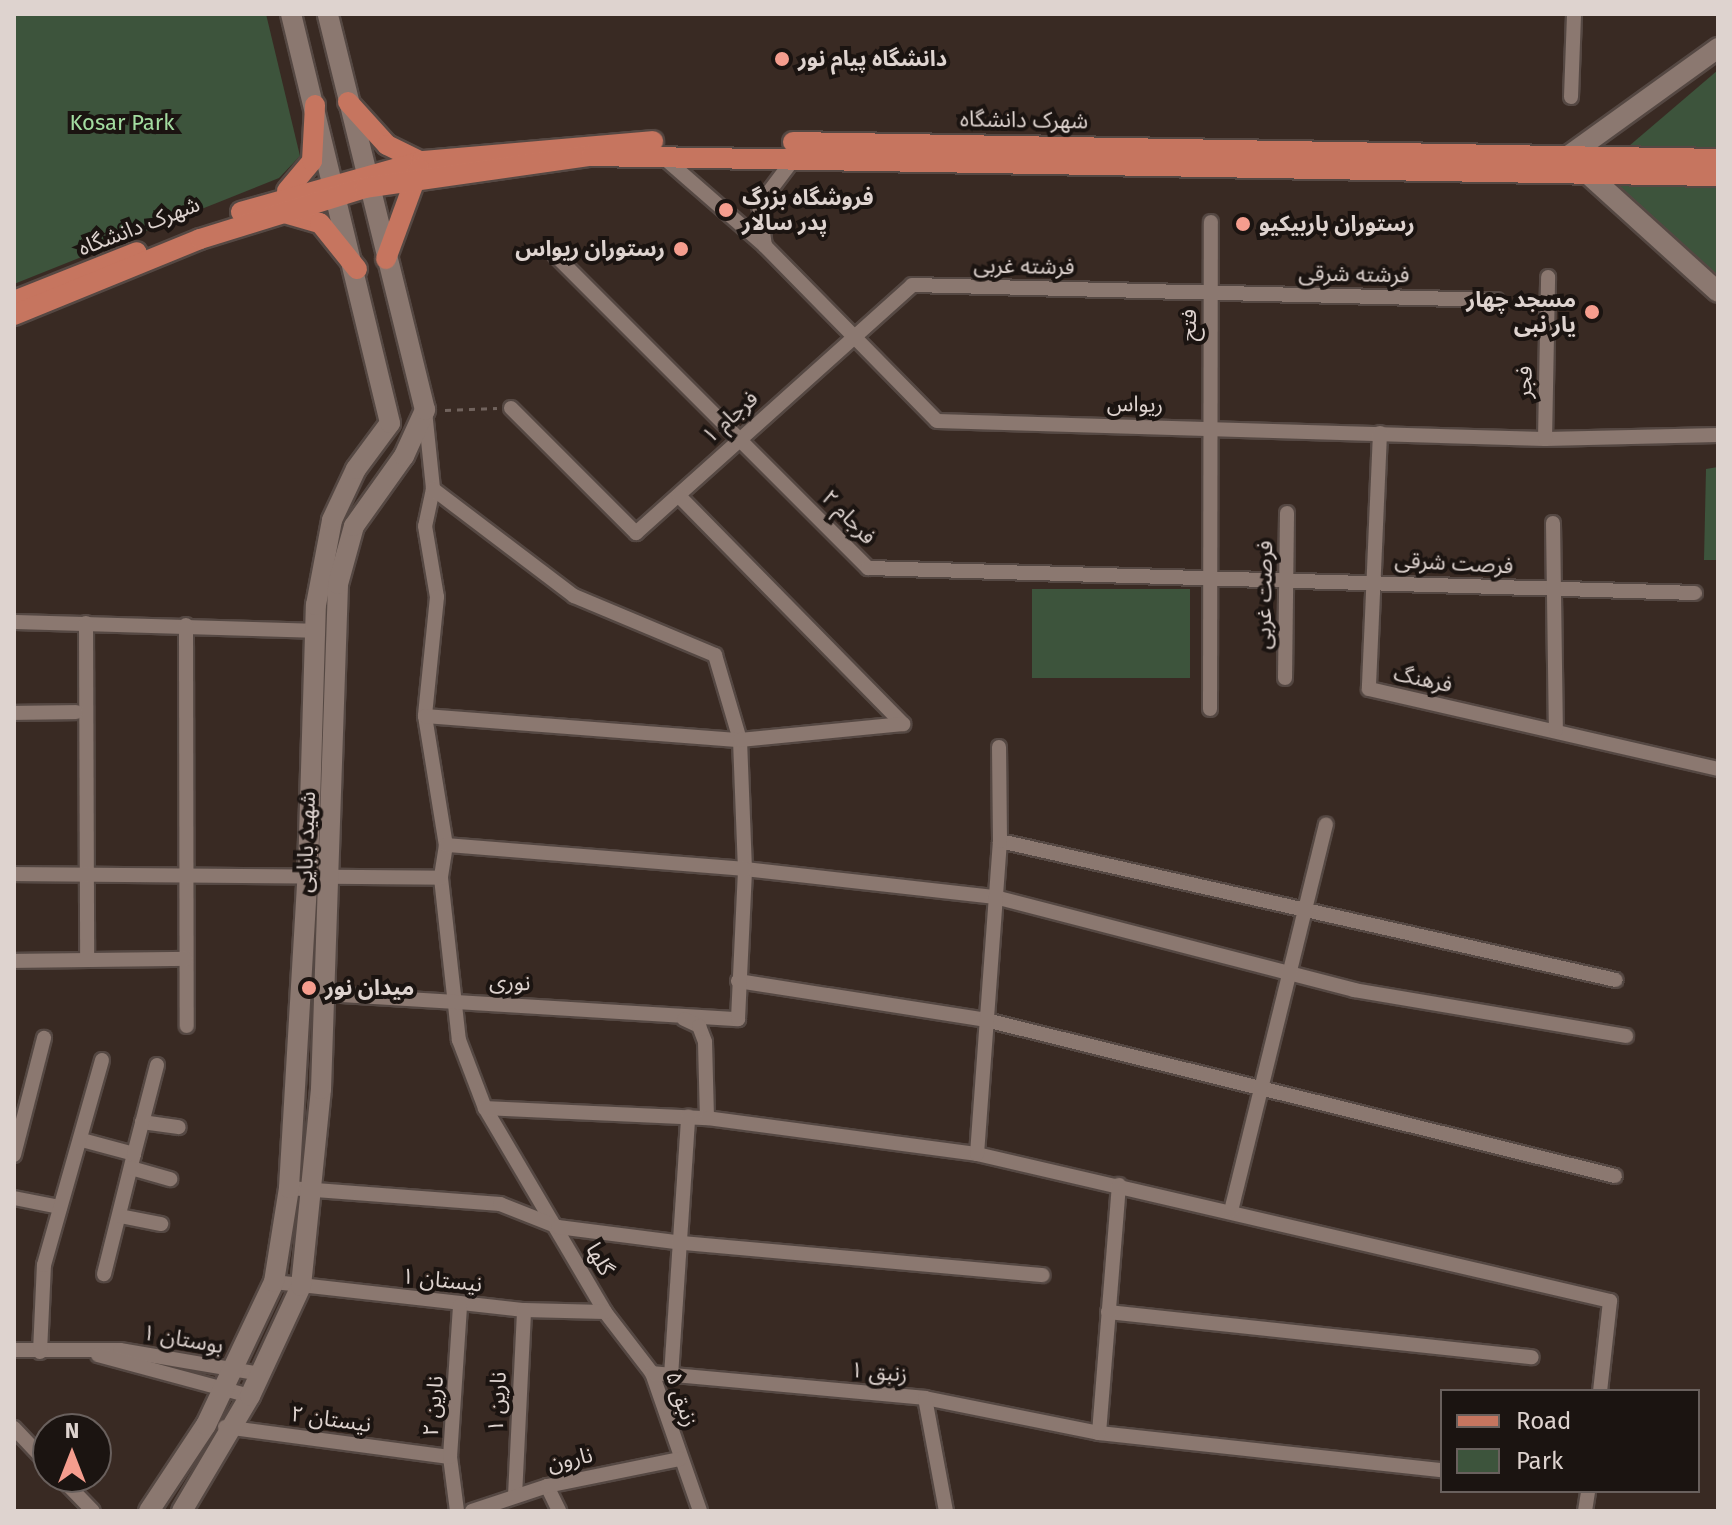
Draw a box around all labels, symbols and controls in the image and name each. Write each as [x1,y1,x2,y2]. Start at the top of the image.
place label: دانشگاه پیام نور [798,46,947,72]
marker: دانشگاه پیام نور [773,50,791,68]
street label: شهرک دانشگاه [960,106,1088,134]
park label: Kosar Park [69,110,175,136]
place label: فروشگاه بزرگ پدر سالار [742,184,874,236]
street label: شهرک دانشگاه [74,191,204,261]
marker: فروشگاه بزرگ پدر سالار [717,201,735,219]
place label: رستوران باربیکیو [1259,211,1415,237]
marker: رستوران باربیکیو [1234,215,1252,233]
place label: رستوران ریواس [515,236,665,262]
marker: رستوران ریواس [672,240,690,258]
street label: فرشته غربی [973,252,1075,280]
street label: فرشته شرقی [1298,260,1410,288]
place label: مسجد چهار یار نبی [1466,286,1576,338]
marker: مسجد چهار یار نبی [1583,303,1601,321]
street label: فتح [1176,309,1202,341]
street label: فجر [1511,365,1537,399]
street label: فرجام ۱ [697,385,763,449]
street label: ریواس [1107,390,1163,418]
street label: فرجام ۲ [817,484,881,550]
street label: فرصت غربی [1250,540,1278,650]
street label: فرصت شرقی [1394,547,1514,579]
street label: فرهنگ [1391,660,1455,698]
street label: شهید بابایی [291,791,321,893]
street label: نوری [489,968,531,996]
place label: میدان نور [325,975,414,1001]
marker: میدان نور [300,979,318,997]
street label: گلها [580,1238,620,1280]
street label: نیستان ۱ [400,1263,484,1297]
street label: بوستان ۱ [141,1319,225,1359]
street label: زنبق ۱ [849,1356,909,1388]
street label: زنبق ۵ [660,1368,704,1430]
street label: نارین ۱ [482,1371,512,1433]
street label: نارین ۲ [417,1375,449,1437]
legend [1440,1389,1700,1493]
street label: نیستان ۲ [289,1400,373,1438]
text: Road [1516,1407,1571,1435]
north arrow [32,1413,112,1493]
text: N [65,1417,79,1444]
street label: نارون [545,1441,595,1477]
text: Park [1516,1447,1563,1475]

